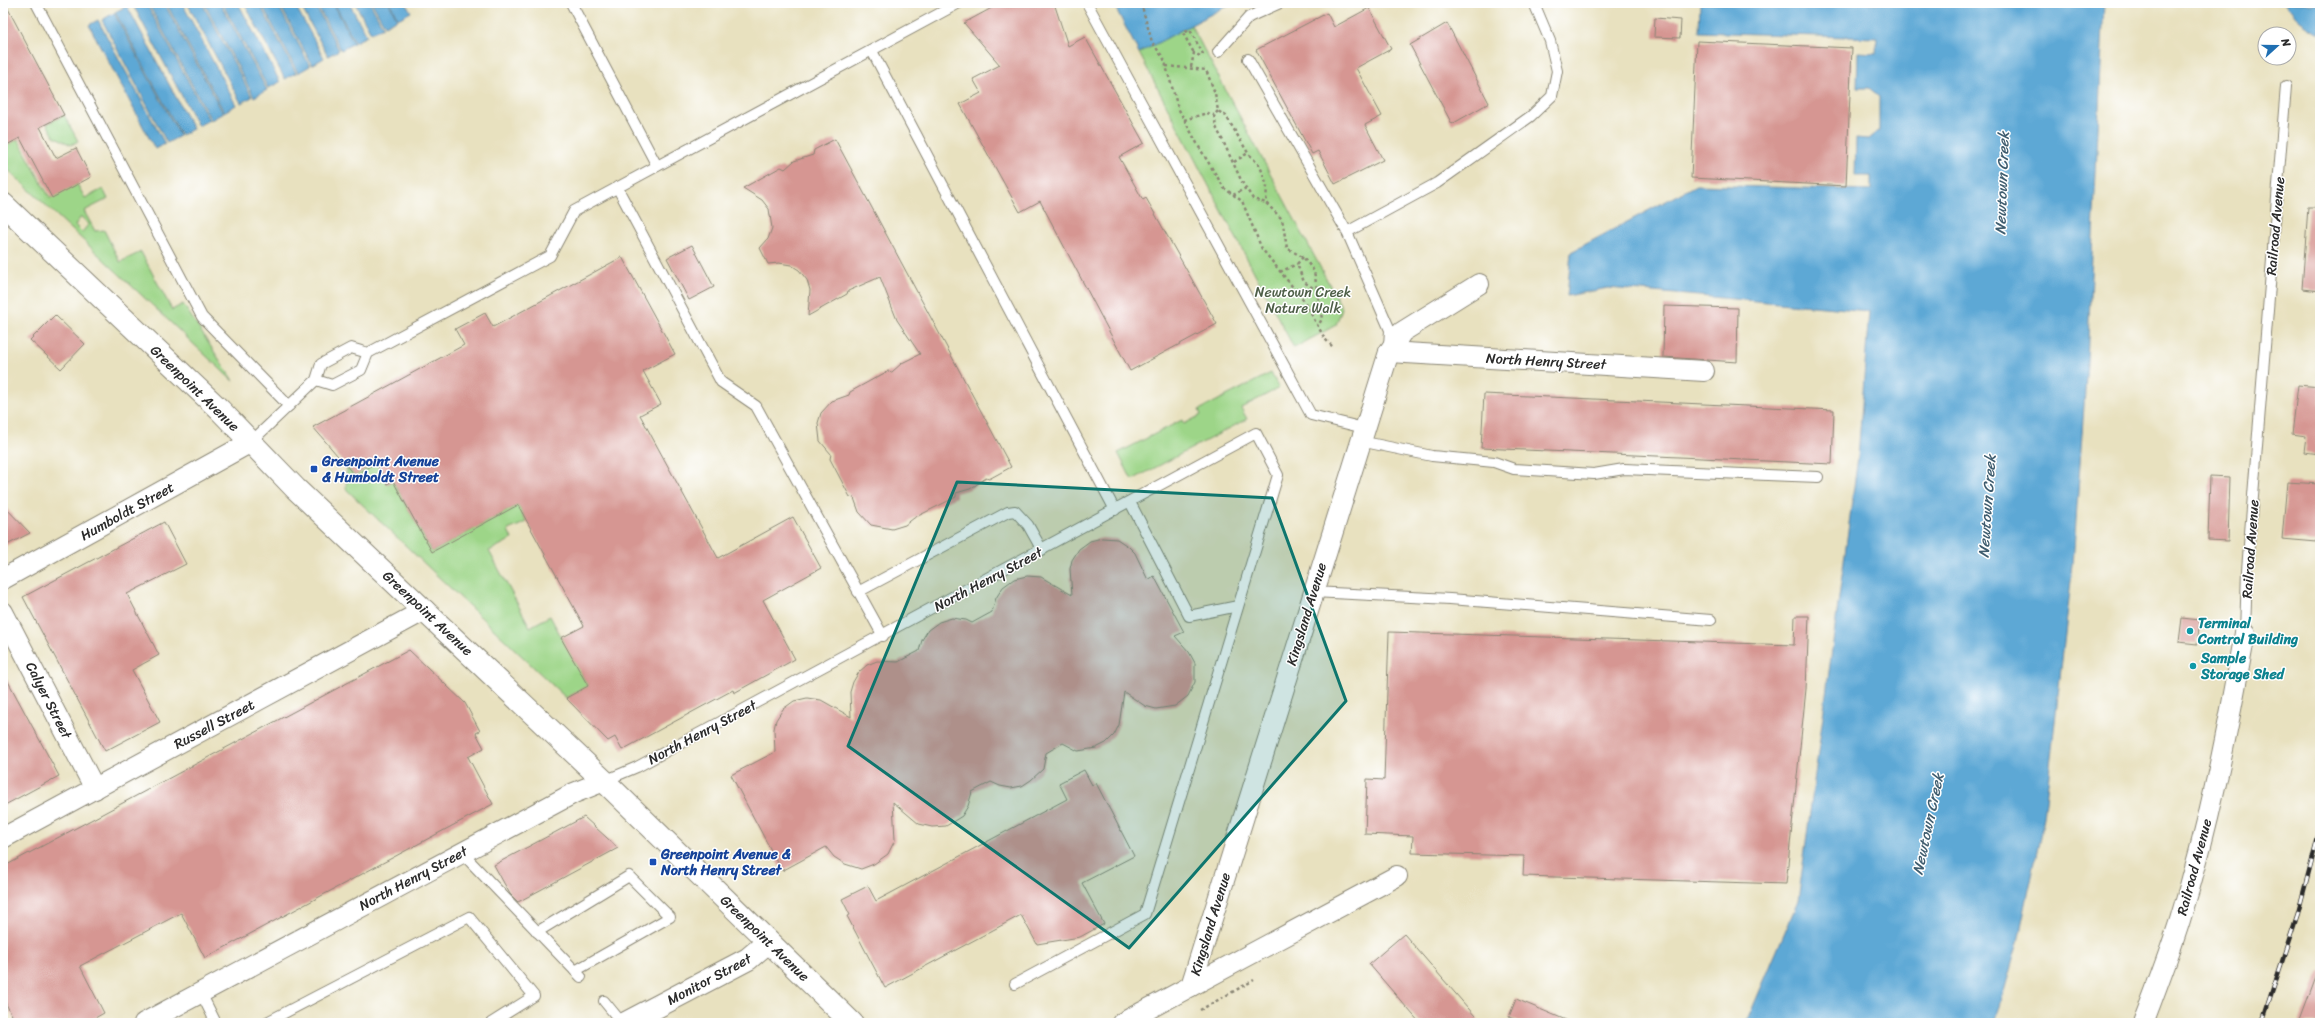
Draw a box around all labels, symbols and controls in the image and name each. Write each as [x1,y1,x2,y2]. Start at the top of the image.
north arrow [2257,26,2297,66]
text: N [2275,35,2296,50]
water label: Newtown Creek [1987,130,2017,235]
street label: Railroad Avenue [2259,176,2292,277]
park label: Newtown Creek Nature Walk [1255,280,1351,321]
street label: Greenpoint Avenue [144,339,245,438]
street label: North Henry Street [1485,346,1608,377]
place label: Greenpoint Avenue & Humboldt Street [321,449,440,490]
water label: Newtown Creek [1970,452,2004,558]
marker: Greenpoint Avenue & Humboldt Street [309,464,319,474]
street label: Humboldt Street [75,475,179,548]
street label: Railroad Avenue [2235,499,2266,599]
street label: North Henry Street [929,540,1048,619]
street label: Kingsland Avenue [1279,559,1334,669]
street label: Greenpoint Avenue [376,564,479,662]
place label: Terminal Control Building [2197,611,2299,652]
marker: Terminal Control Building [2185,626,2195,636]
place label: Sample Storage Shed [2200,646,2286,687]
street label: Calyer Street [18,657,79,744]
marker: Sample Storage Shed [2188,661,2198,671]
street label: Russell Street [169,693,259,756]
street label: North Henry Street [643,693,762,772]
water label: Newtown Creek [1905,770,1952,877]
street label: Railroad Avenue [2170,816,2219,918]
street label: North Henry Street [354,839,473,918]
place label: Greenpoint Avenue & North Henry Street [660,842,791,883]
marker: Greenpoint Avenue & North Henry Street [648,857,658,867]
street label: Kingsland Avenue [1183,869,1238,979]
street label: Greenpoint Avenue [714,889,815,988]
street label: Monitor Street [662,946,757,1012]

